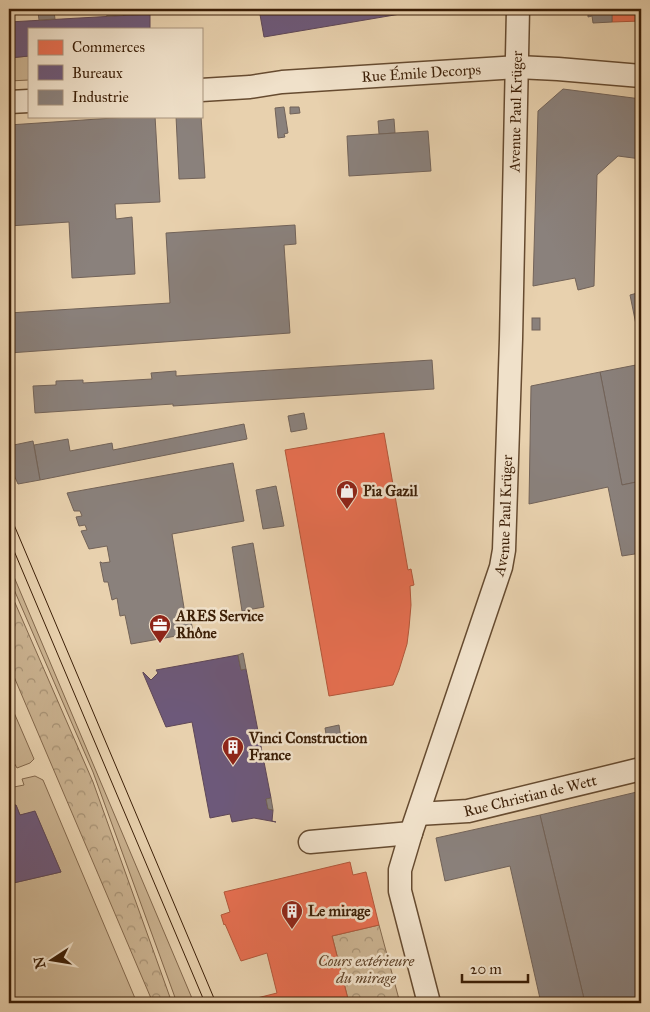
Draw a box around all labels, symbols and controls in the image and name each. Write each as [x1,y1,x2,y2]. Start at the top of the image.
legend [28,28,202,118]
text: Commerces [72,38,145,56]
street label: Avenue Paul Krüger [506,50,526,173]
street label: Rue Émile Decorps [361,60,481,86]
text: Bureaux [72,64,123,82]
text: Industrie [72,88,129,106]
street label: Avenue Paul Krüger [489,454,516,579]
shop icon: Pia Gazil [335,479,359,510]
place label: Pia Gazil [363,482,419,500]
place label: ARES Service Rhône [175,607,265,642]
office icon: ARES Service Rhône [148,613,172,644]
place label: Vinci Construction France [248,729,368,764]
building icon: Vinci Construction France [221,735,245,766]
street label: Rue Christian de Wett [462,771,599,821]
building icon: Le mirage [280,899,304,930]
place label: Le mirage [308,902,371,921]
north arrow [28,934,78,984]
park label: Cours extérieure du mirage [318,952,415,987]
scale bar [462,952,529,984]
text: N [30,955,49,970]
text: 20 m [470,960,502,978]

